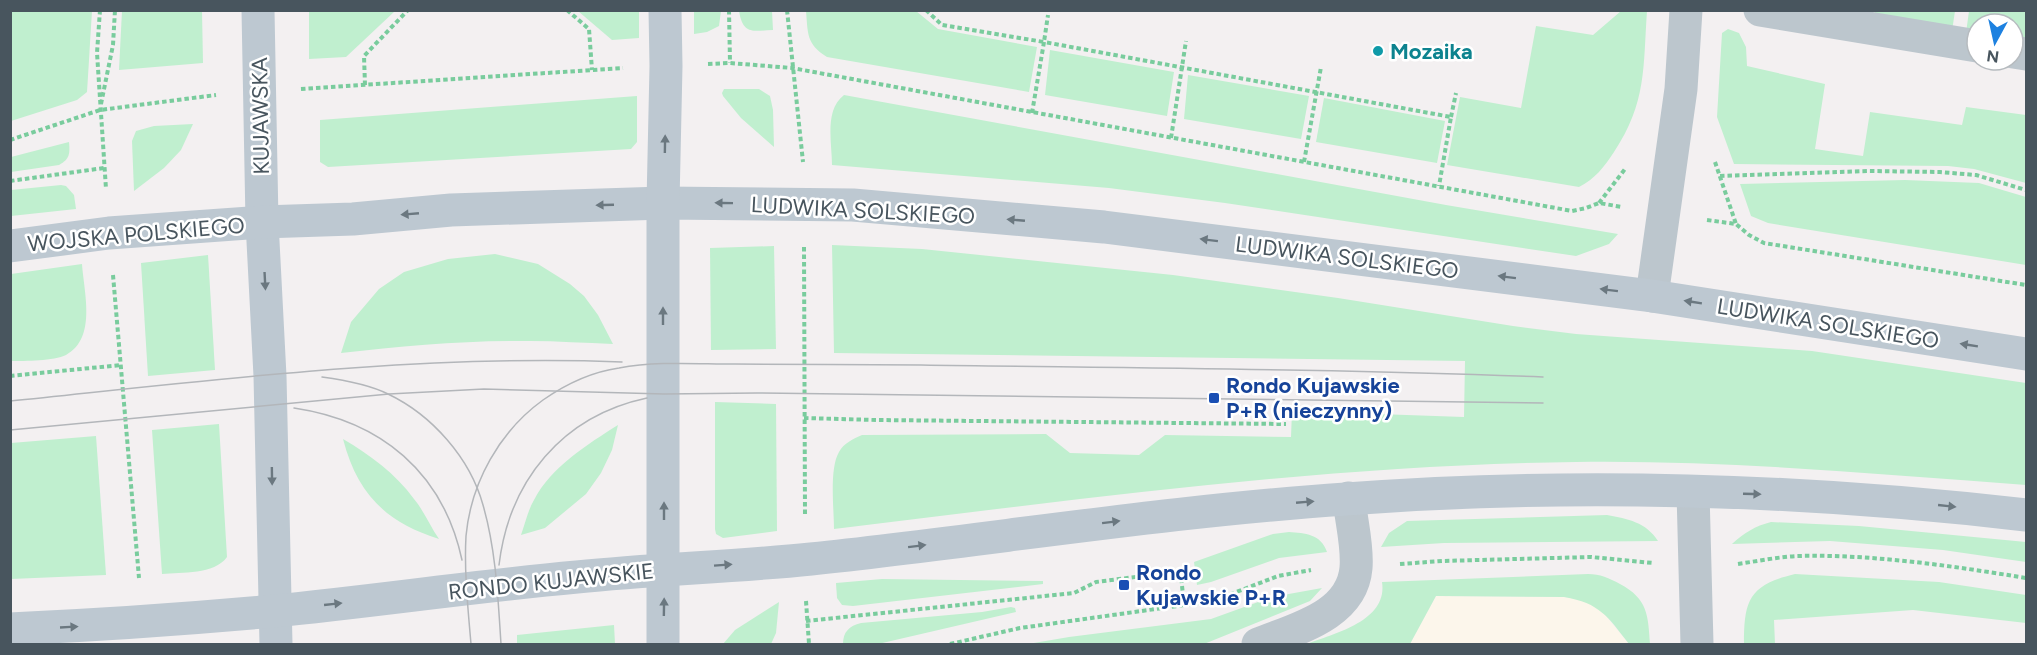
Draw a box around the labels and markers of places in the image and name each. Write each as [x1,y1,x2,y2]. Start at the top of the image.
place label: Mozaika [1390,38,1473,65]
marker: Mozaika [1371,44,1385,58]
place label: Rondo Kujawskie P+R (nieczynny) [1226,372,1400,424]
marker: Rondo Kujawskie P+R (nieczynny) [1207,391,1221,405]
place label: Rondo Kujawskie P+R [1136,559,1286,611]
marker: Rondo Kujawskie P+R [1117,578,1131,592]

